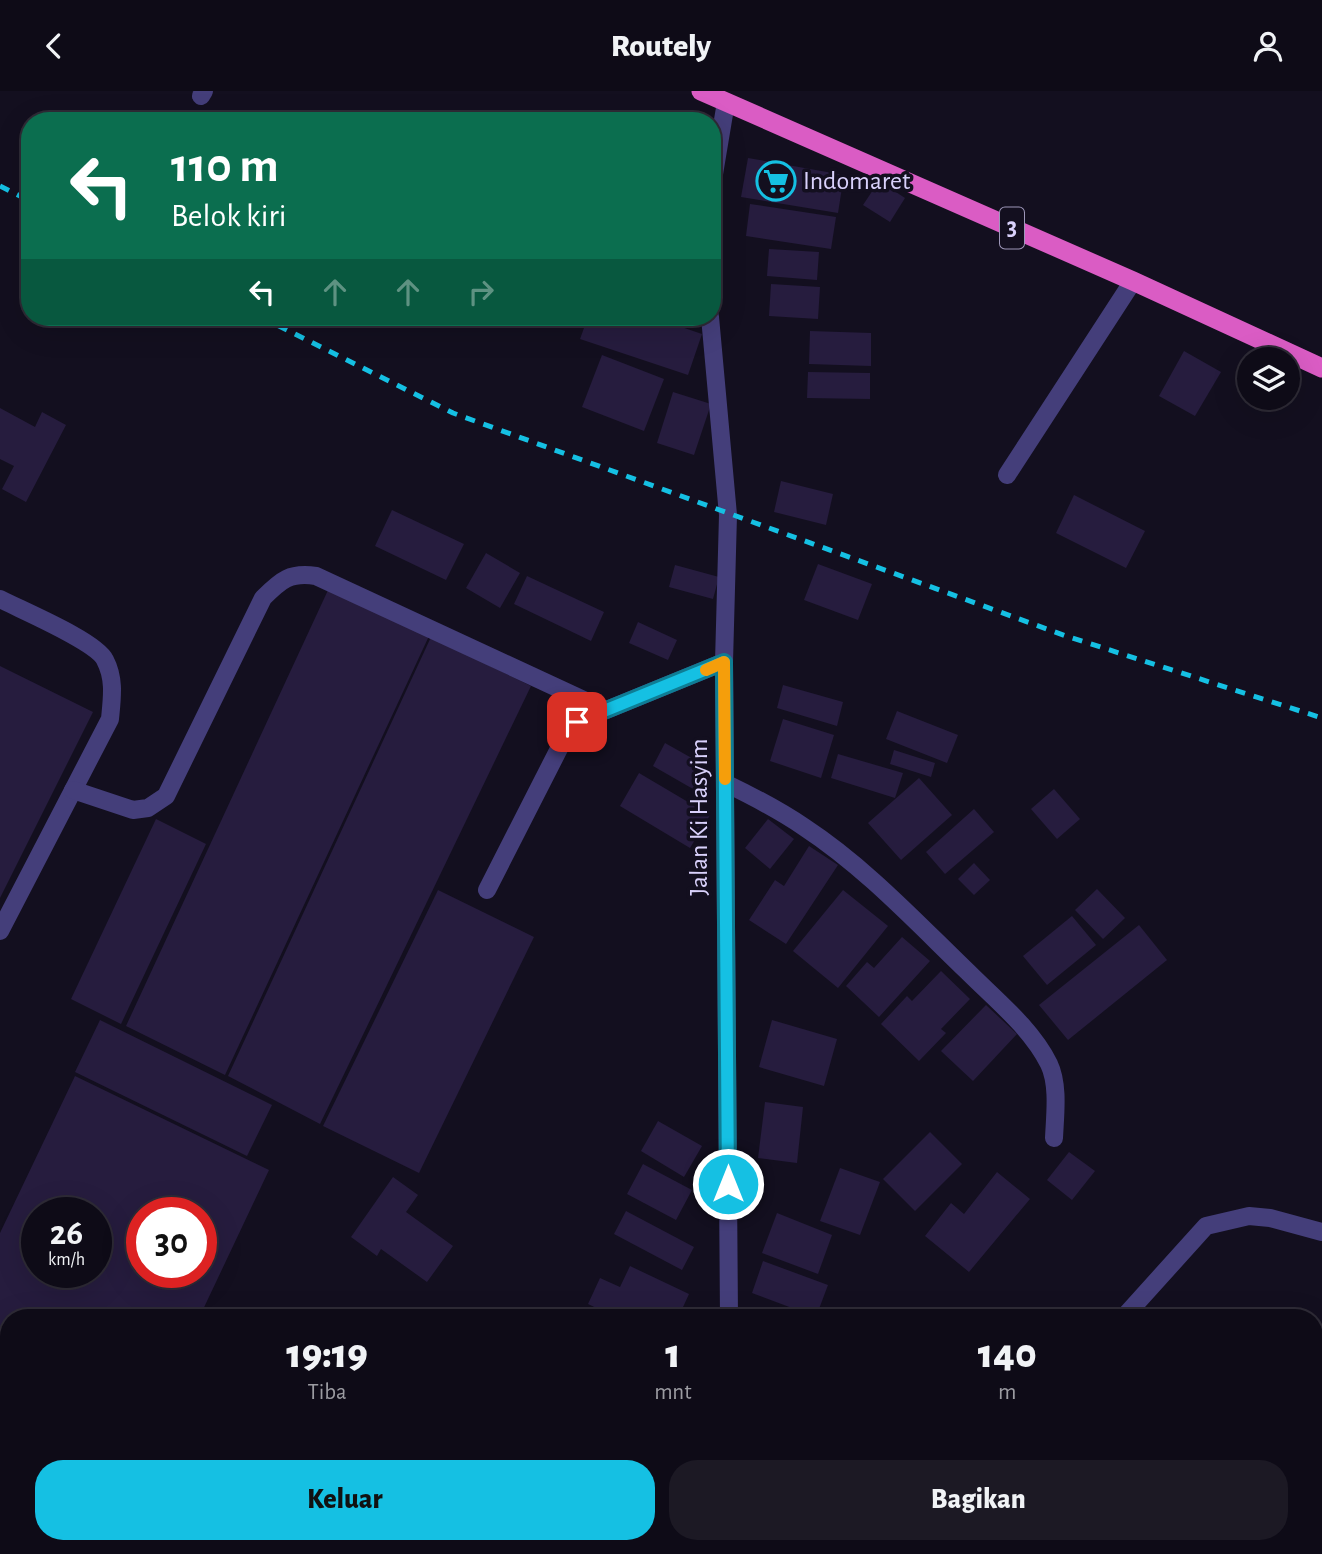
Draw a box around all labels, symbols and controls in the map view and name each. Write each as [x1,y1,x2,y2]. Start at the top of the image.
icon: back [35,27,73,65]
icon: person [1249,27,1287,65]
text: Routely [611,30,711,62]
icon: left [56,140,147,231]
text: 110 m [171,142,279,191]
supermarket icon: Indomaret [755,160,797,202]
place label: Indomaret [803,168,910,194]
text: Belok kiri [171,200,287,232]
road number: 3 [1000,208,1024,249]
icon: left [243,273,281,311]
icon: ahead [316,273,354,311]
icon: ahead [389,273,427,311]
icon: right [462,273,500,311]
map controls [1237,347,1300,410]
button: layers [1237,347,1300,410]
pin [547,692,607,752]
icon: arrive [558,703,596,741]
street label: Jalan Ki Hasyim [686,738,712,896]
position arrow [691,1147,765,1221]
speed limit sign: 30 [126,1197,217,1288]
text: 26 [50,1216,83,1251]
text: km/h [48,1251,85,1269]
text: 19:19 [286,1333,368,1375]
text: 1 [665,1333,681,1375]
text: 140 [978,1333,1037,1375]
text: Tiba [307,1381,347,1404]
text: mnt [654,1381,692,1404]
text: m [998,1381,1016,1404]
button: Keluar [35,1460,655,1540]
button: Bagikan [669,1460,1288,1540]

